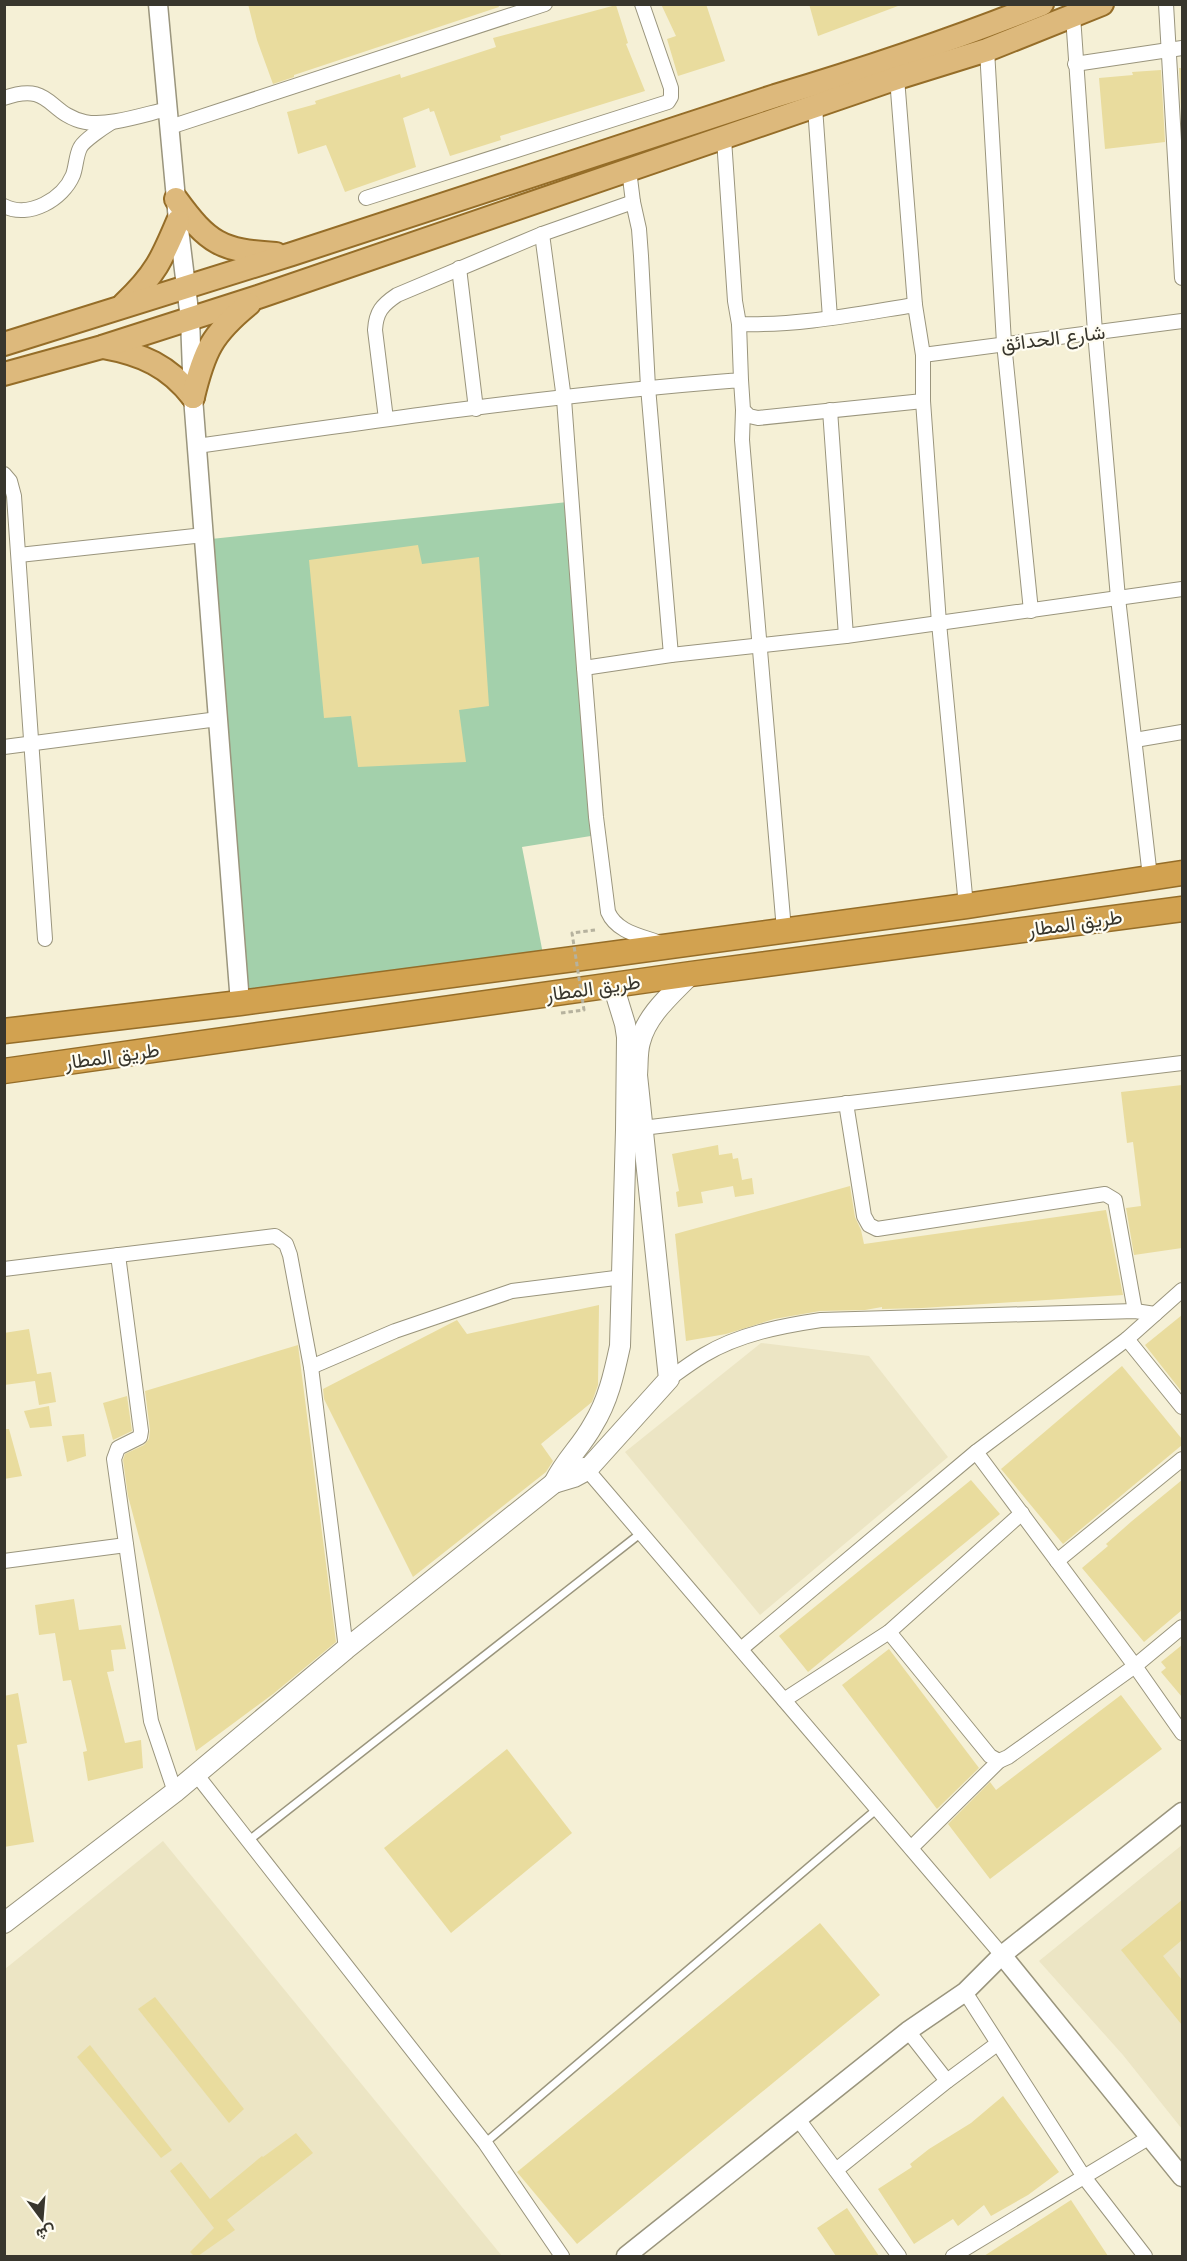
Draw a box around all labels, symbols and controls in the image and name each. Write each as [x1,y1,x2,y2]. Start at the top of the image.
street label: شارع الحدائق [999,319,1107,358]
street label: طريق المطار [1025,904,1124,943]
street label: طريق المطار [543,969,642,1008]
street label: طريق المطار [62,1037,161,1076]
north arrow [12,2189,72,2249]
text: ش [34,2220,58,2246]

